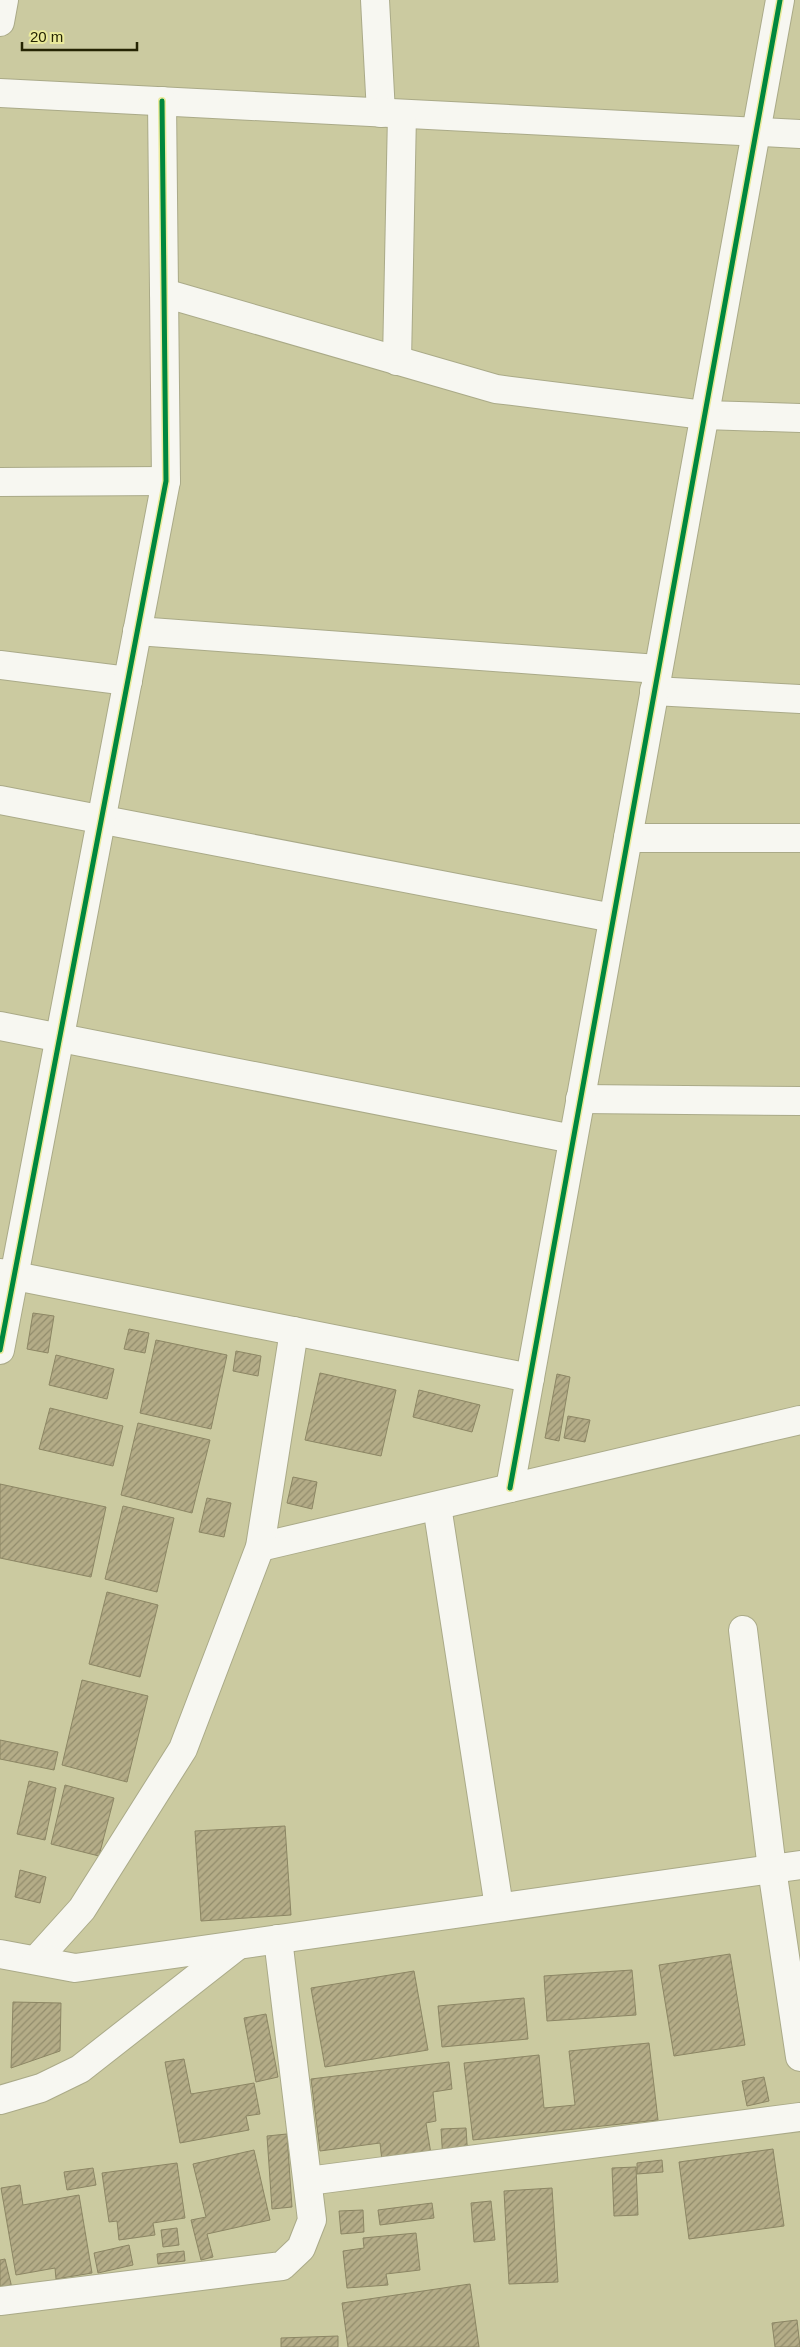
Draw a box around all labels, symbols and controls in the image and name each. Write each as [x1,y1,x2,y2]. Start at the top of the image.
scale bar [22,20,138,52]
text: 20 m [30,28,63,45]

